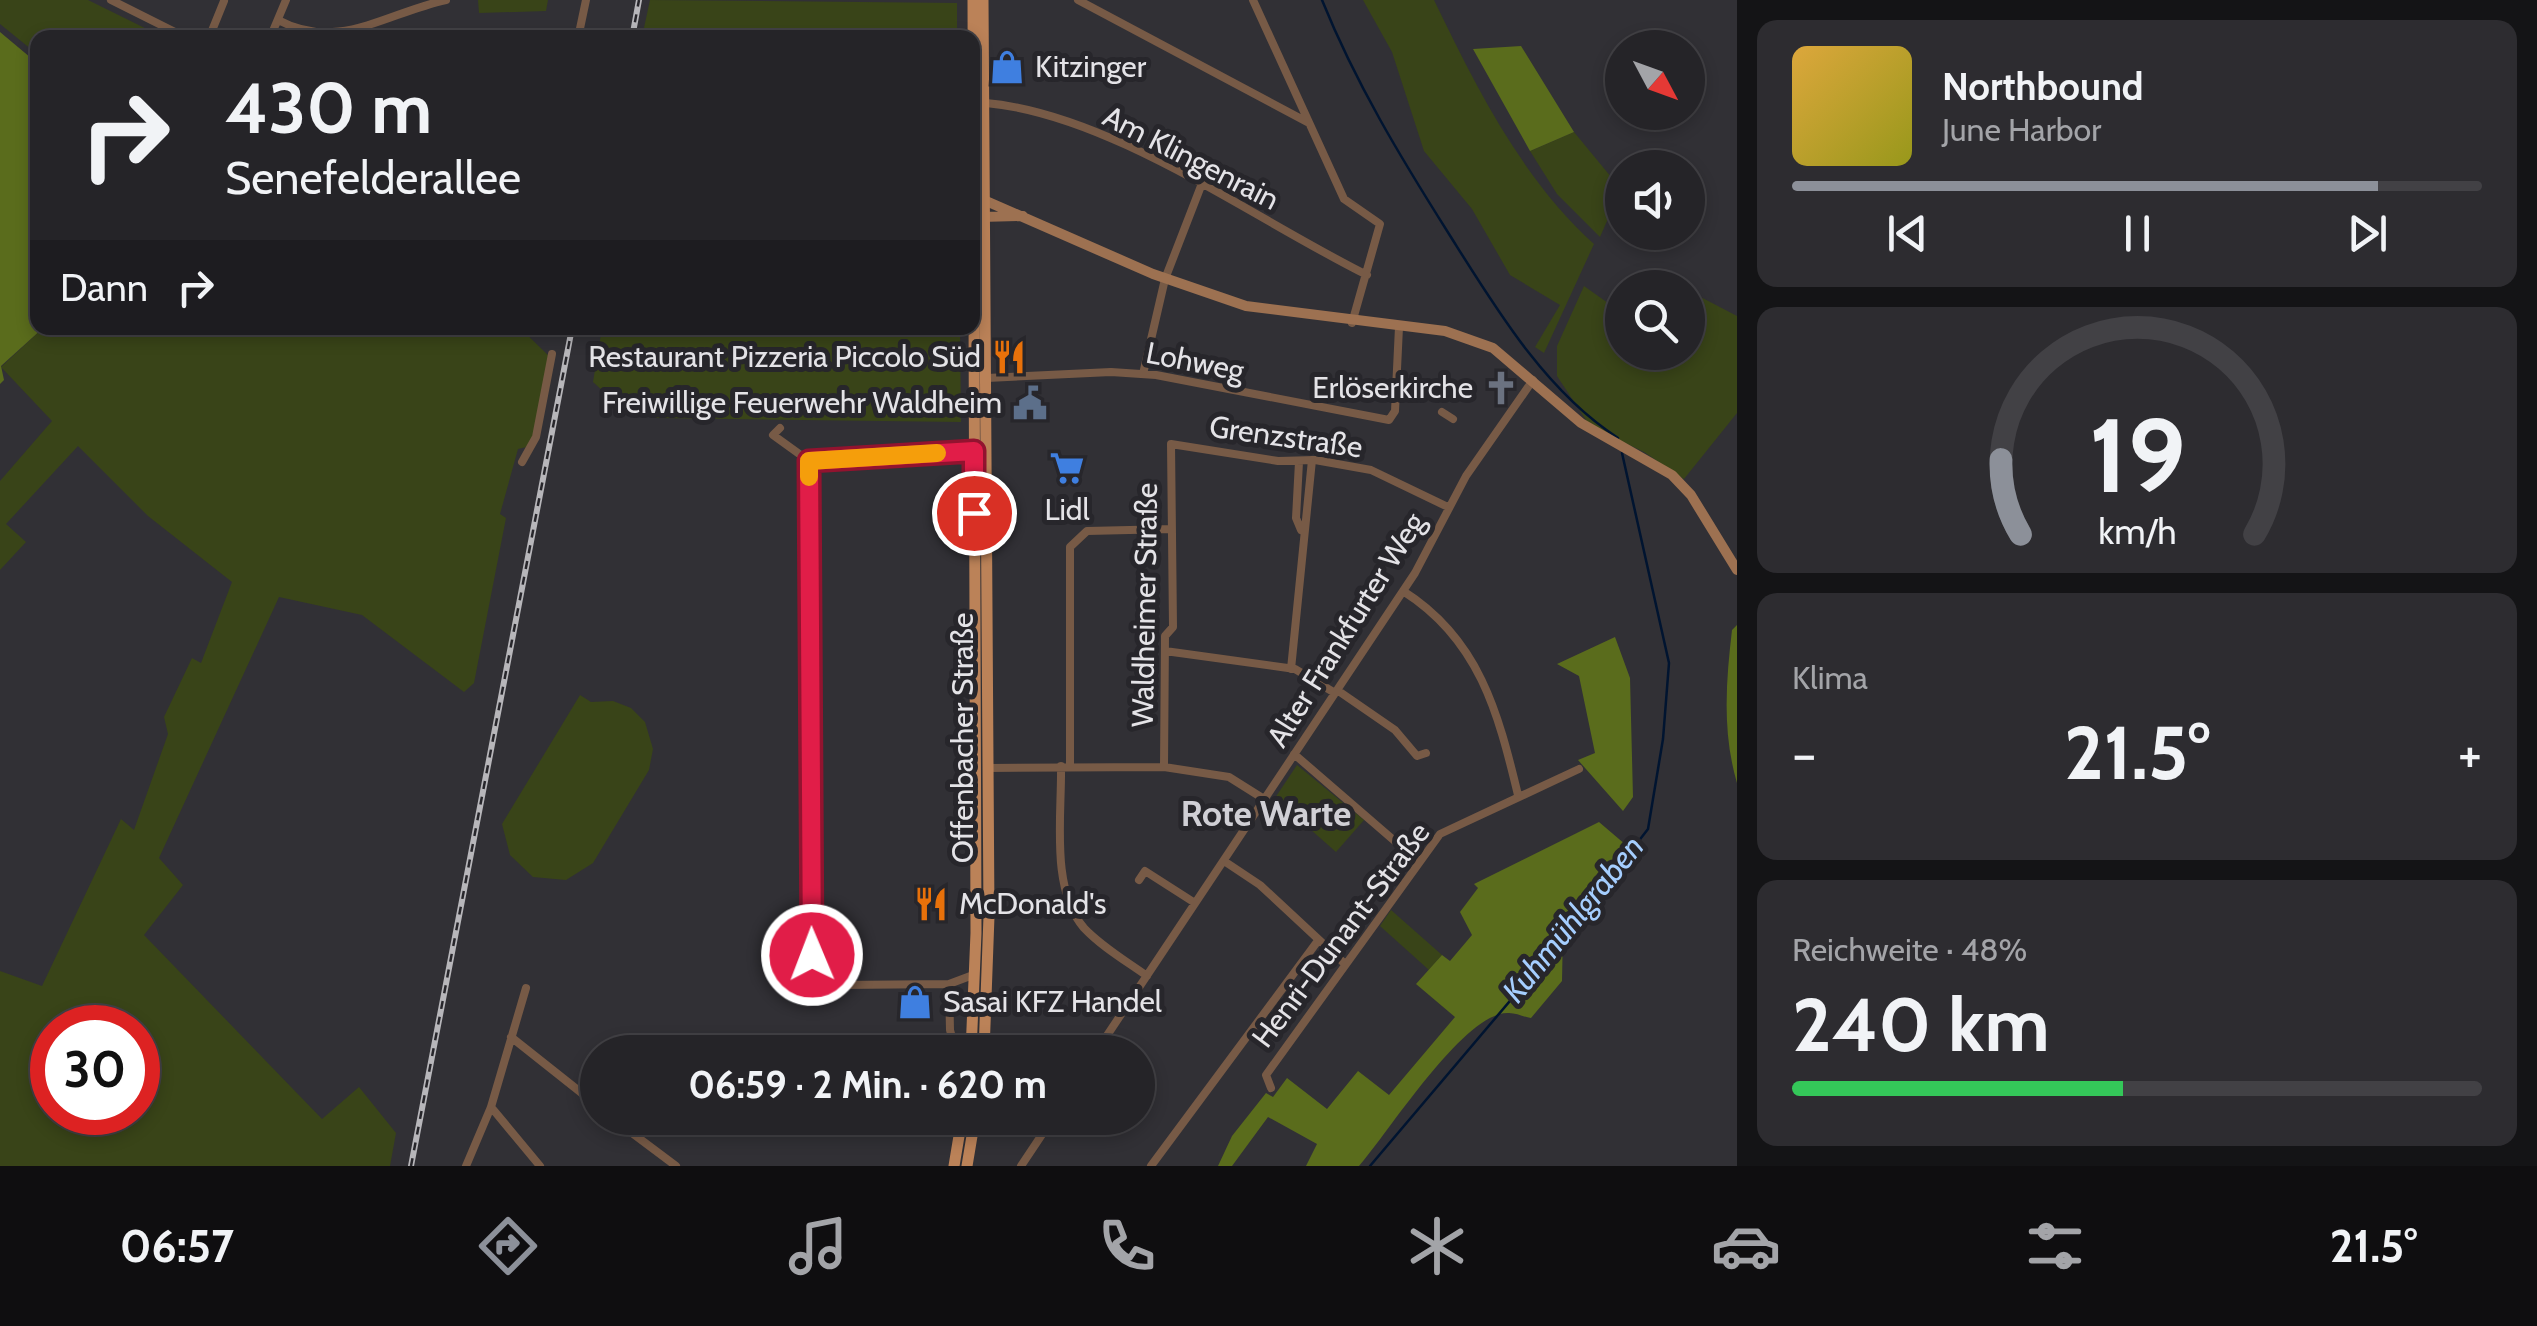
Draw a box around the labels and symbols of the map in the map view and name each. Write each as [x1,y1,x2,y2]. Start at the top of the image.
north arrow [1605,30,1705,130]
shop icon: Kitzinger [988,48,1026,86]
place label: Kitzinger [1035,48,1147,85]
street label: Am Klingenrain [1097,97,1285,218]
street label: Lohweg [1143,334,1248,389]
place label: Restaurant Pizzeria Piccolo Süd [588,338,981,375]
restaurant icon: Restaurant Pizzeria Piccolo Süd [990,338,1028,376]
place label: Erlöserkirche [1312,369,1473,406]
church icon: Erlöserkirche [1482,369,1520,407]
place label: Freiwillige Feuerwehr Waldheim [602,384,1002,421]
public building icon: Freiwillige Feuerwehr Waldheim [1011,384,1049,422]
street label: Grenzstraße [1207,407,1365,466]
supermarket icon: Lidl [1048,449,1086,487]
pin [932,471,1017,556]
street label: Waldheimer Straße [1124,482,1165,728]
place label: Lidl [1044,491,1090,528]
street label: Alter Frankfurter Weg [1259,505,1433,754]
street label: Offenbacher Straße [944,613,981,863]
district label: Rote Warte [1181,792,1351,835]
street label: Henri-Dunant-Straße [1244,815,1437,1055]
water label: Kuhmühlgraben [1494,827,1652,1010]
restaurant icon: McDonald's [912,885,950,923]
place label: McDonald's [959,885,1106,922]
position arrow [760,903,864,1007]
shop icon: Sasai KFZ Handel [896,983,934,1021]
place label: Sasai KFZ Handel [943,983,1162,1020]
speed limit sign: 30 [30,1005,160,1135]

